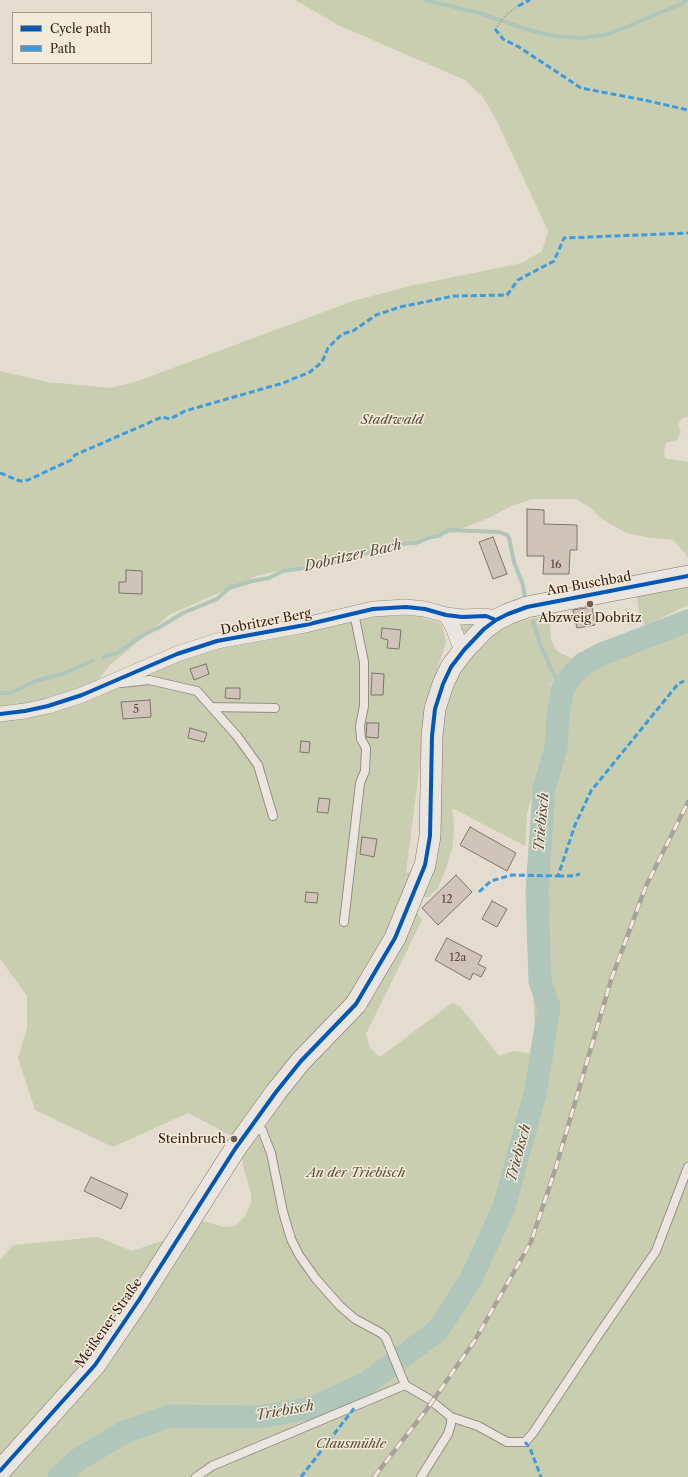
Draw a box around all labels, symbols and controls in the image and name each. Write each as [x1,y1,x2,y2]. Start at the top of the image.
legend [12,12,152,64]
text: Cycle path [50,21,111,36]
text: Path [50,41,76,56]
park label: Stadtwald [361,412,423,428]
water label: Dobritzer Bach [303,537,403,575]
house number: 16 [550,558,562,572]
street label: Am Buschbad [546,569,632,599]
marker: Abzweig Dobritz [585,599,595,609]
street label: Dobritzer Berg [219,606,313,638]
place label: Abzweig Dobritz [538,610,642,626]
house number: 5 [133,703,139,717]
water label: Triebisch [531,792,553,852]
house number: 12 [442,893,452,907]
house number: 12a [450,951,466,965]
water label: Triebisch [503,1122,535,1184]
place label: Steinbruch [158,1131,226,1147]
marker: Steinbruch [229,1134,239,1144]
park label: An der Triebisch [307,1165,405,1181]
street label: Meißener Straße [72,1275,146,1371]
water label: Triebisch [255,1398,315,1424]
park label: Clausmühle [316,1436,386,1452]

